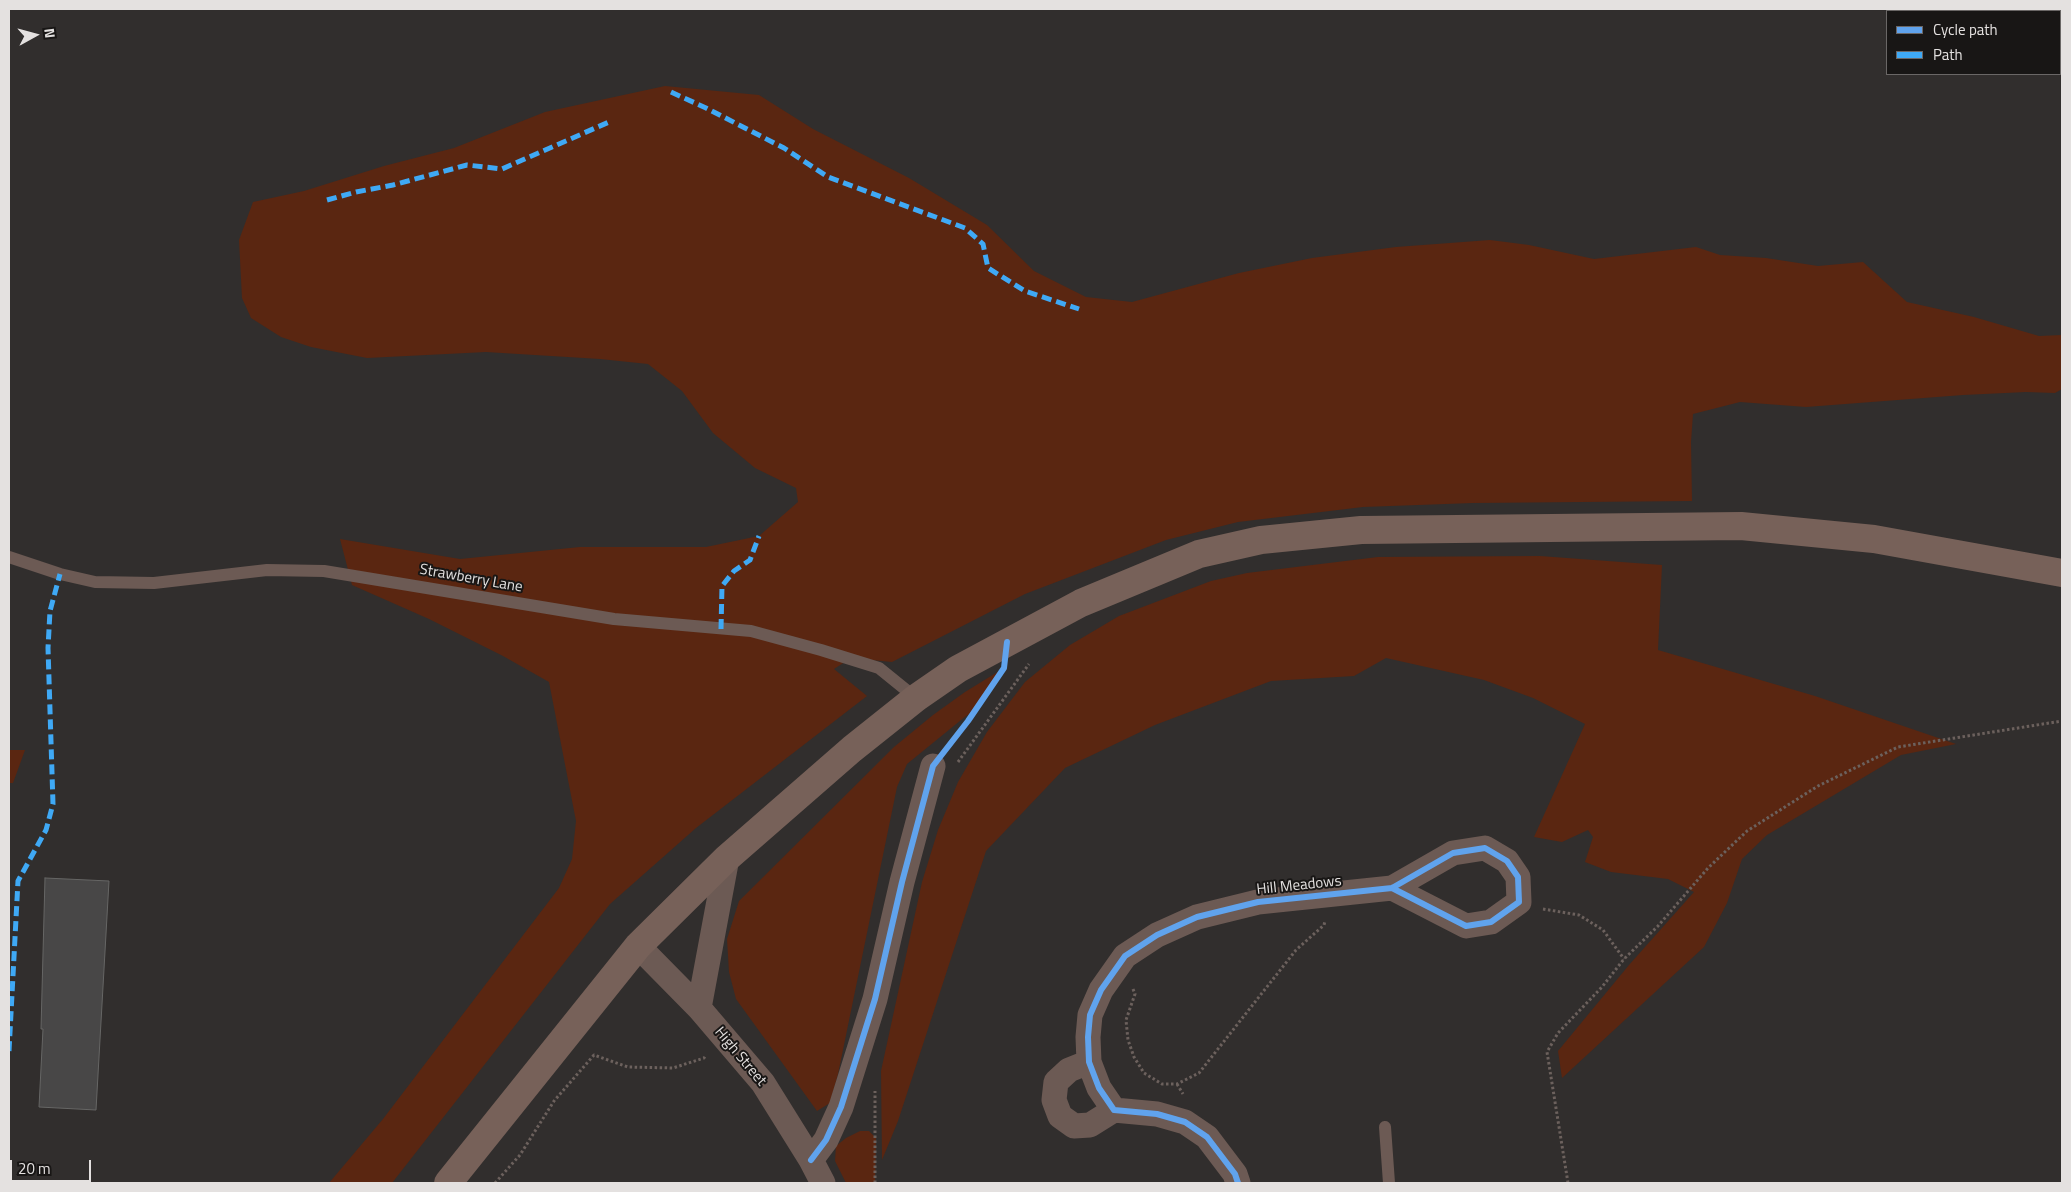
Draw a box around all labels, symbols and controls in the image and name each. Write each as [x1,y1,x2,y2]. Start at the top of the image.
north arrow [10,10,60,60]
legend [1886,10,2061,75]
text: Cycle path [1933,18,1998,41]
text: N [39,27,61,39]
text: Path [1933,43,1963,66]
street label: Strawberry Lane [418,561,524,597]
street label: Hill Meadows [1256,873,1342,899]
street label: High Street [710,1024,770,1090]
scale bar [12,1150,94,1182]
text: 20 m [18,1157,51,1180]

